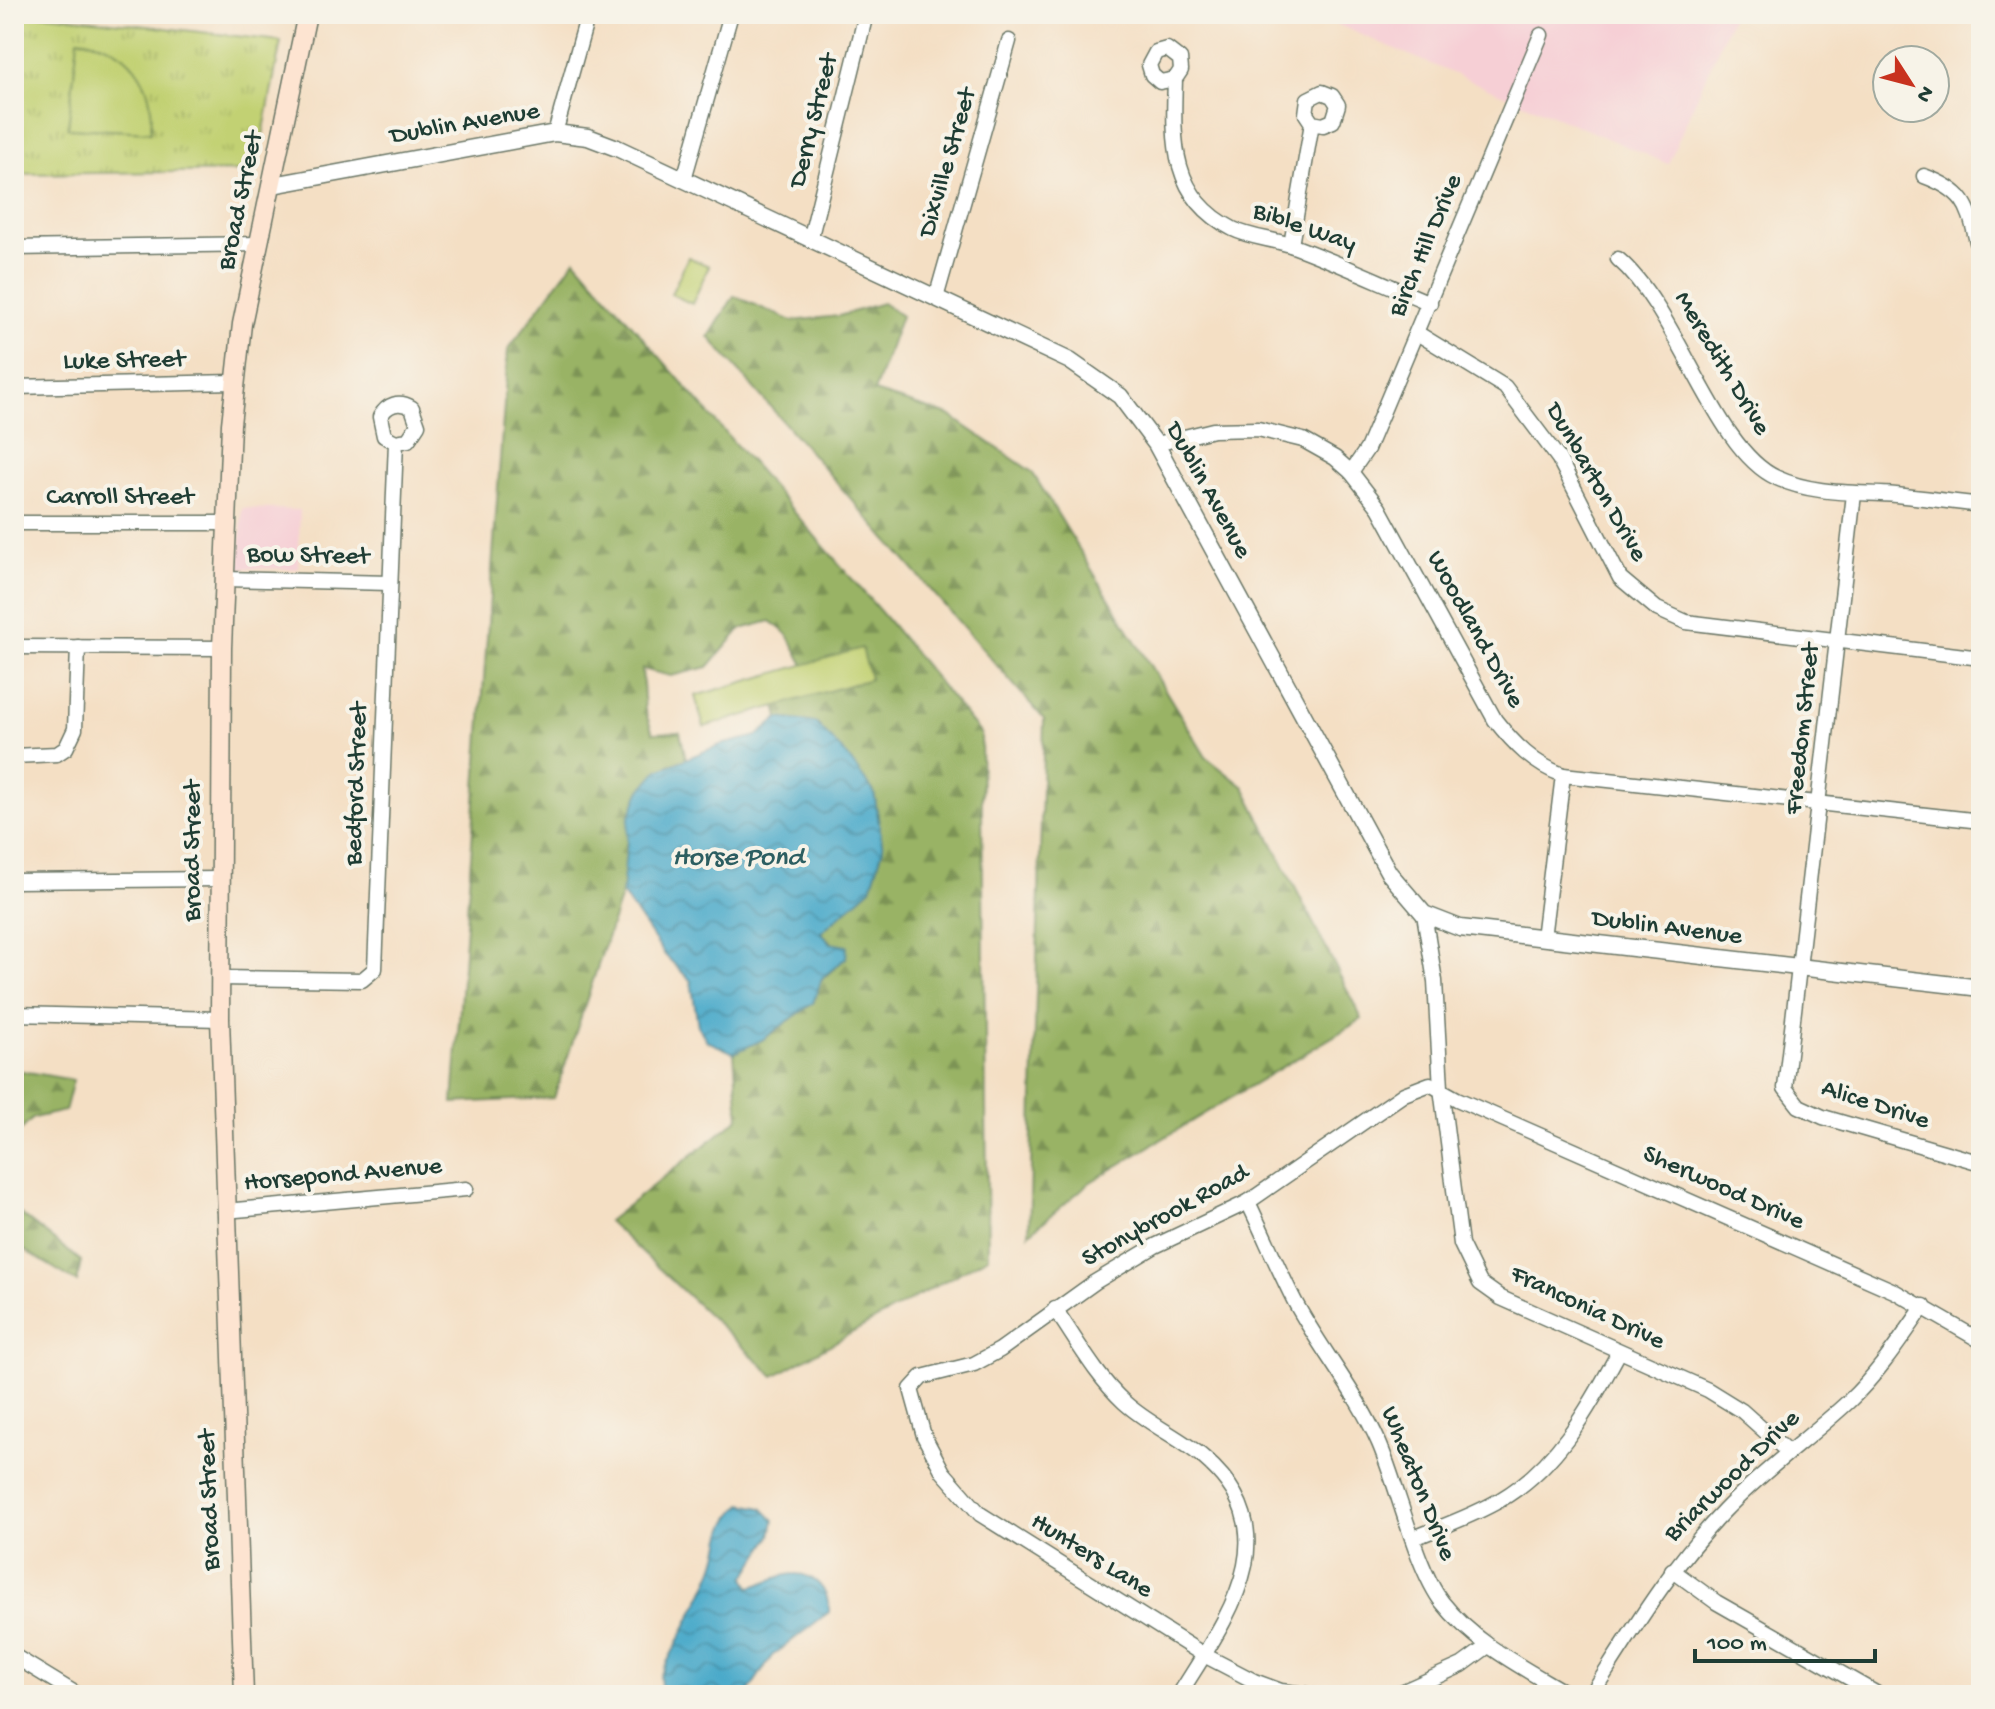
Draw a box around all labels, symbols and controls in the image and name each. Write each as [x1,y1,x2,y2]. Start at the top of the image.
north arrow [1871,44,1951,124]
street label: Derry Street [783,48,847,193]
text: N [1909,80,1939,107]
street label: Dixville Street [912,83,986,243]
street label: Dublin Avenue [386,97,543,154]
street label: Broad Street [212,126,272,274]
street label: Birch Hill Drive [1383,170,1471,323]
street label: Bible Way [1247,197,1360,261]
street label: Meredith Drive [1666,286,1776,442]
street label: Luke Street [63,345,188,379]
street label: Dunbarton Drive [1536,396,1653,568]
street label: Dublin Avenue [1156,416,1257,565]
street label: Carroll Street [46,483,196,514]
street label: Bow Street [246,540,372,574]
street label: Woodland Drive [1418,546,1530,715]
street label: Freedom Street [1779,639,1829,817]
street label: Bedford Street [340,699,376,867]
street label: Broad Street [179,778,210,923]
water label: Horse Pond [672,842,806,875]
street label: Dublin Avenue [1588,904,1744,954]
street label: Alice Drive [1817,1074,1933,1138]
street label: Sherwood Drive [1637,1139,1809,1239]
street label: Horsepond Avenue [243,1152,444,1200]
street label: Stonybrook Road [1077,1158,1256,1276]
street label: Franconia Drive [1504,1259,1670,1359]
street label: Wheaton Drive [1372,1403,1462,1566]
street label: Briarwood Drive [1658,1404,1808,1550]
street label: Broad Street [193,1427,229,1572]
street label: Hunters Lane [1024,1507,1158,1607]
scale bar [1695,1613,1875,1663]
text: 100 m [1706,1630,1767,1659]

